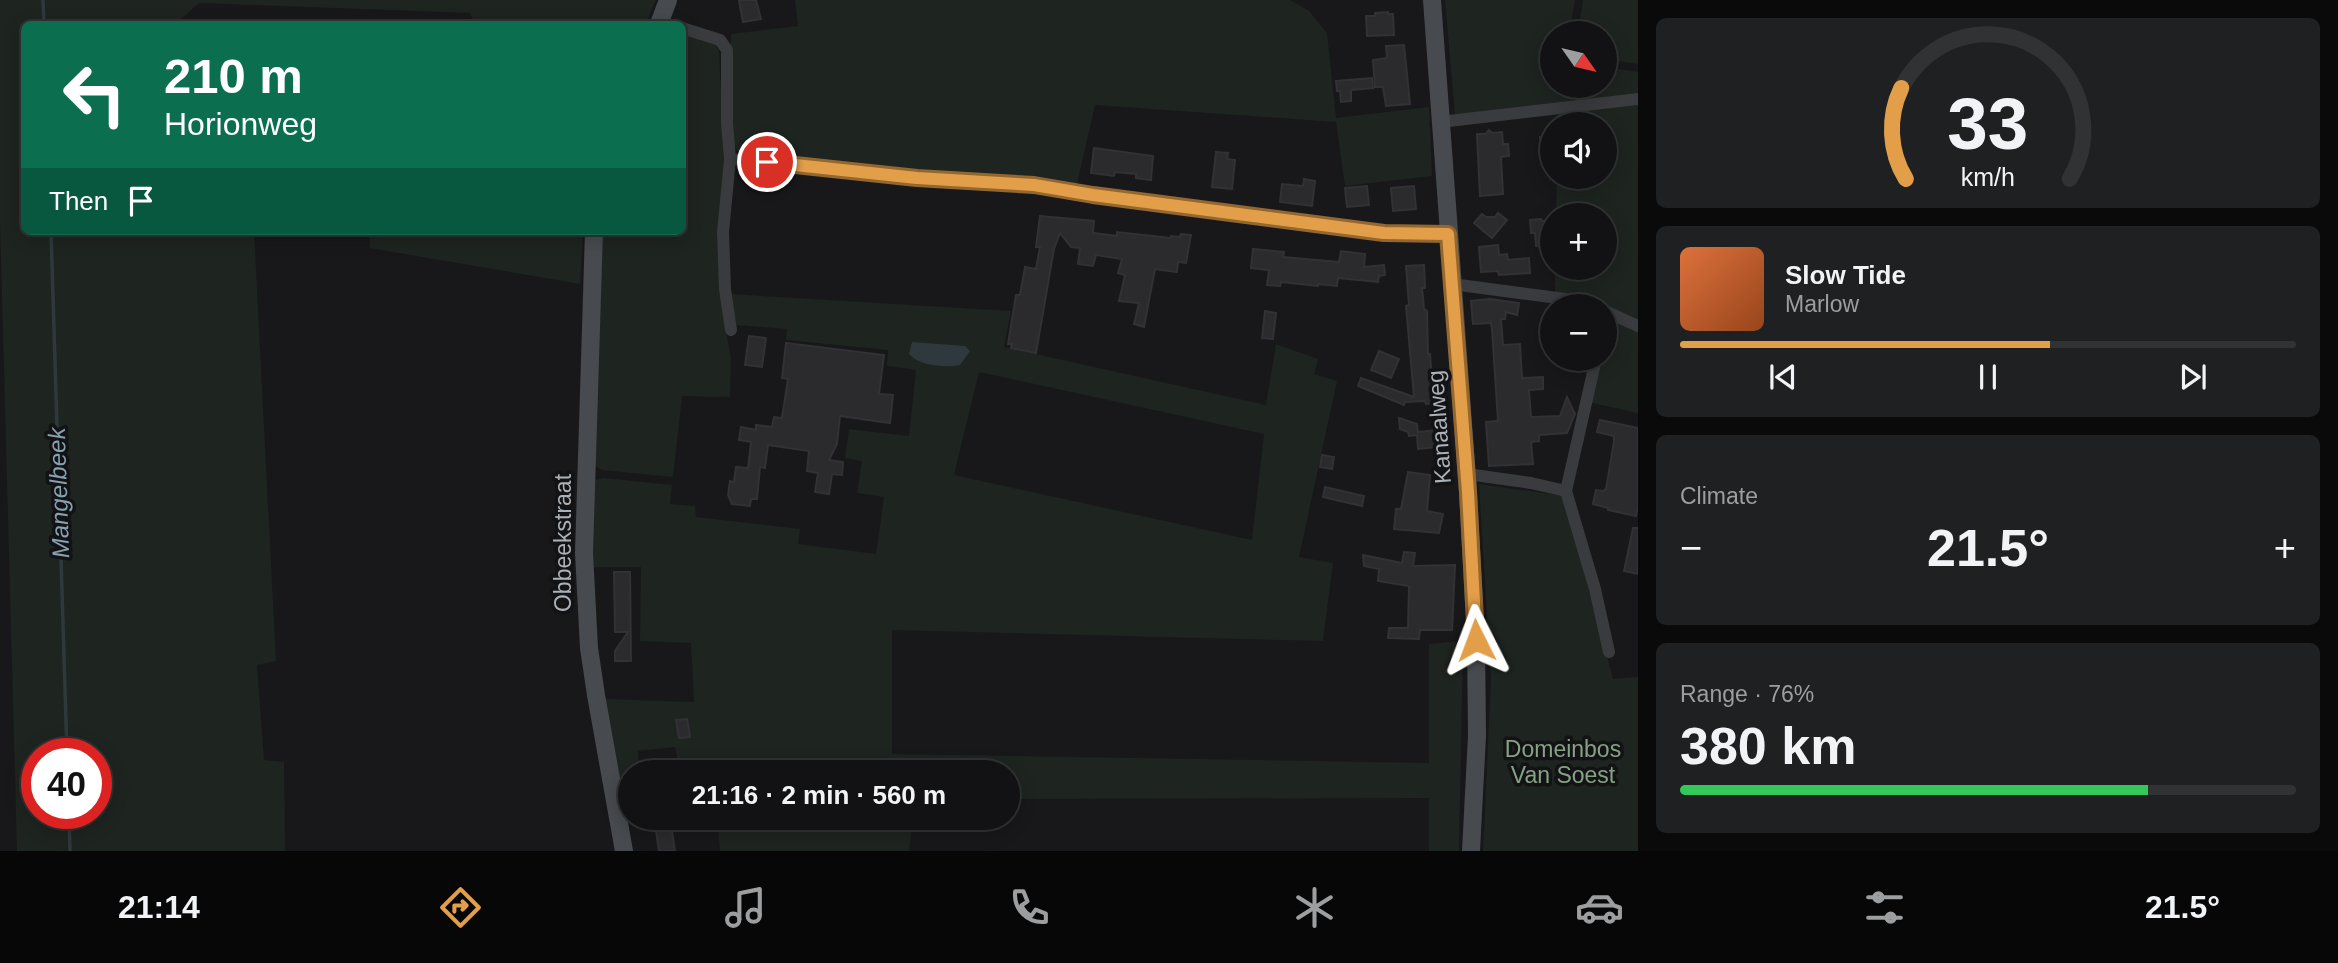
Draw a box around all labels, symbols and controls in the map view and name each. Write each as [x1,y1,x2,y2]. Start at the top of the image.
north arrow [1540,21,1617,98]
map controls [1540,21,1617,371]
icon: left [49,49,140,140]
text: 210 m [164,49,303,103]
text: 33 [1948,84,2028,165]
text: Horionweg [164,106,317,142]
button: sound [1540,112,1617,189]
pin [737,132,797,192]
icon: arrive [748,143,786,181]
text: km/h [1961,163,2015,191]
icon: arrive [122,182,160,220]
text: Then [49,186,108,216]
button: + [1540,203,1617,280]
text: Slow Tide [1785,260,1906,290]
text: Marlow [1785,291,1859,317]
button: − [1540,294,1617,371]
icon: previous [1764,358,1802,396]
icon: pause [1969,358,2007,396]
icon: next [2174,358,2212,396]
street label: Kanaalweg [1422,369,1456,485]
water label: Mangelbeek [43,425,74,559]
street label: Obbeekstraat [550,473,576,612]
text: Climate [1680,483,1758,509]
text: 21.5° [1927,519,2049,577]
text: − [1680,527,1702,569]
text: + [2274,527,2296,569]
position arrow [1439,603,1513,677]
text: Range · 76% [1680,681,1814,707]
text: 380 km [1680,717,1856,775]
park label: Domeinbos Van Soest [1505,736,1621,788]
speed limit sign: 40 [21,738,112,829]
text: 21:16 · 2 min · 560 m [692,780,946,810]
icon: directions [436,883,485,932]
icon: music [721,883,770,932]
icon: phone [1005,883,1054,932]
icon: climate [1290,883,1339,932]
icon: car [1575,883,1624,932]
icon: filters [1860,883,1909,932]
text: 21:14 [118,889,200,925]
text: 21.5° [2145,889,2220,925]

